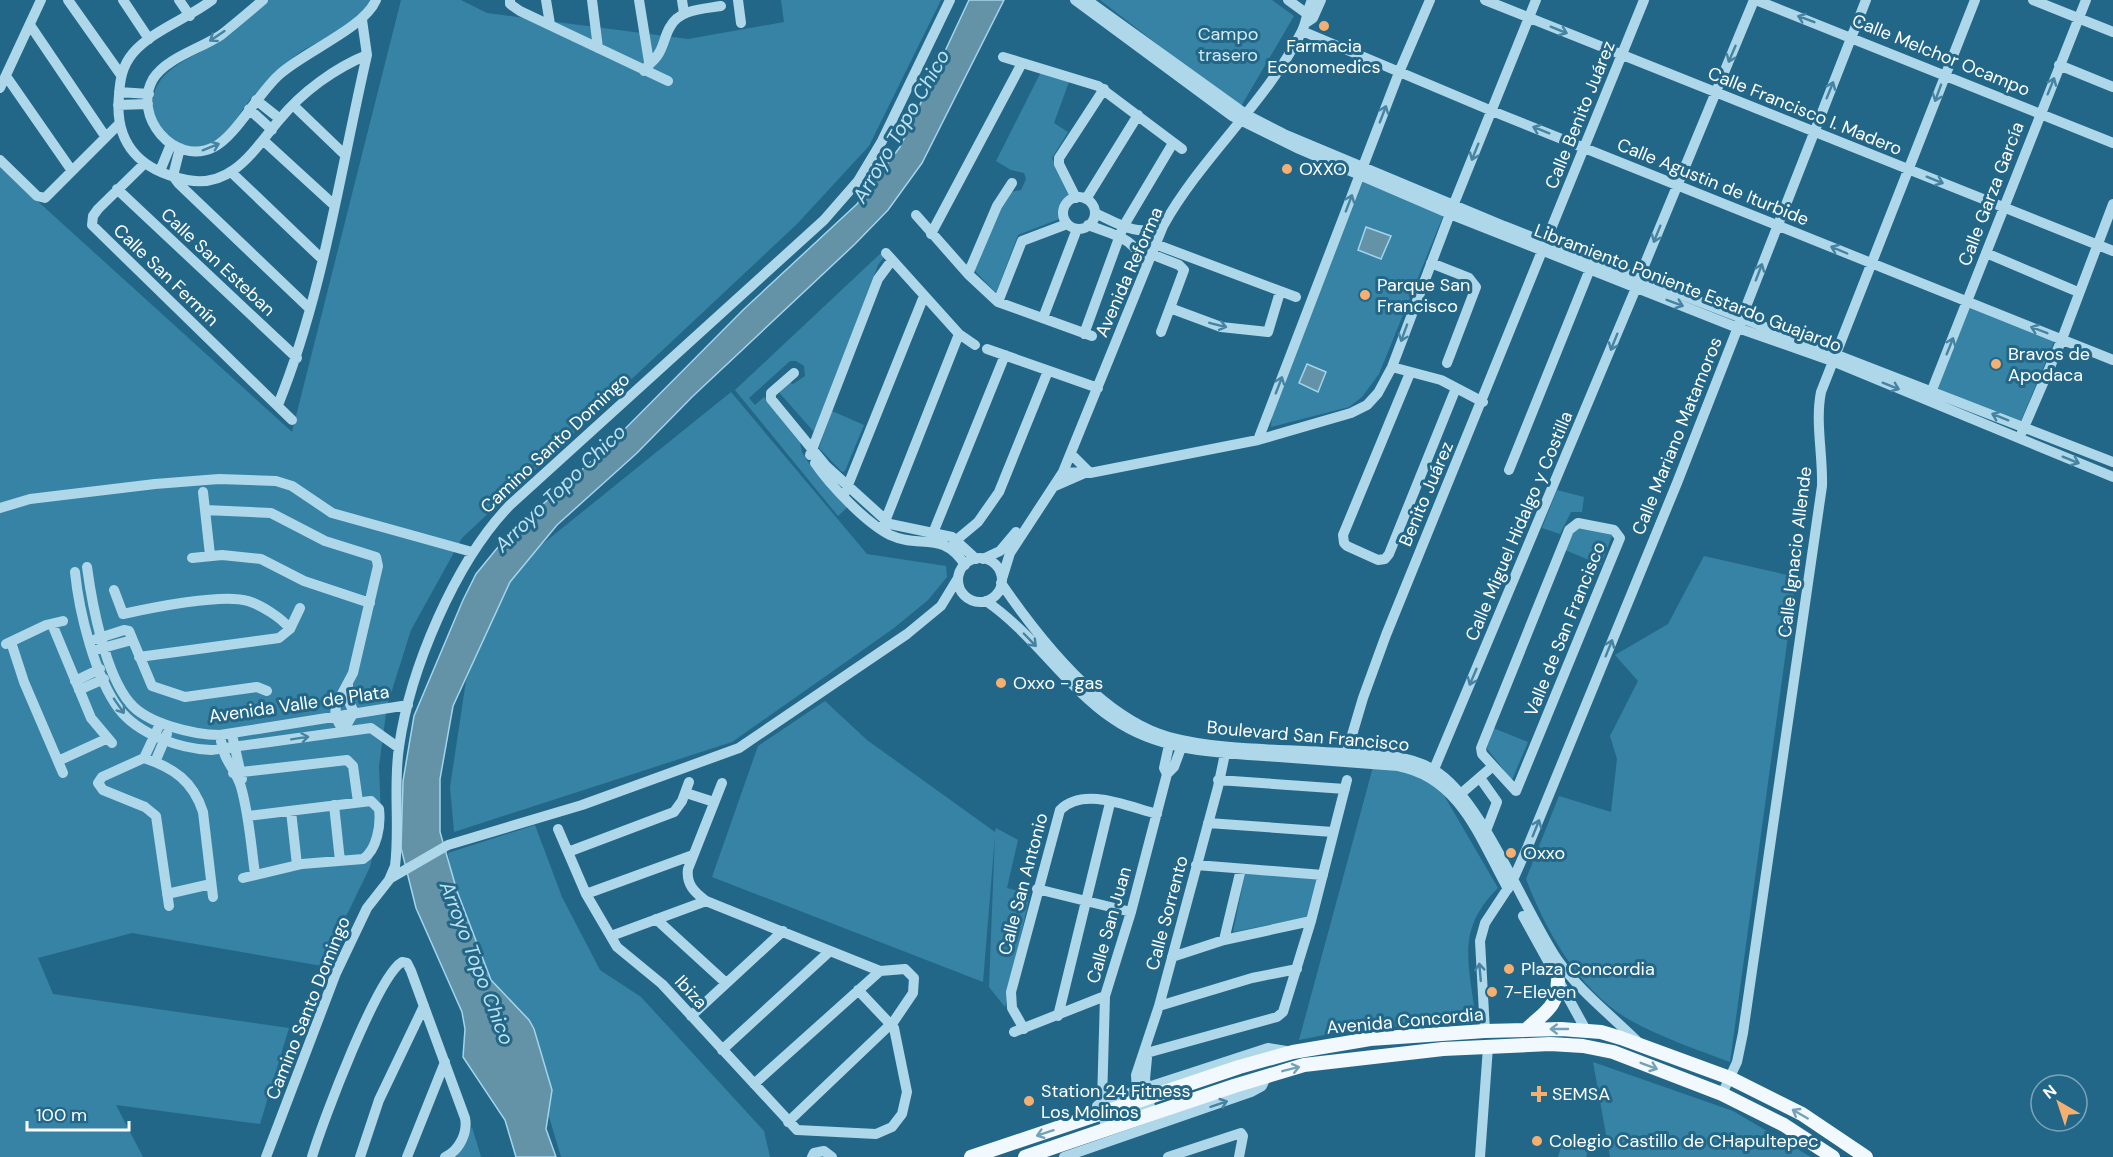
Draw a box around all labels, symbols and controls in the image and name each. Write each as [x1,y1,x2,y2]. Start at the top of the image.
street label: Calle Melchor Ocampo [1848,8,2034,102]
one-way arrow [1797,13,1815,24]
marker: Farmacia Economedics [1317,19,1331,33]
park label: Campo trasero [1198,22,1258,67]
one-way arrow [1549,25,1568,36]
one-way arrow [209,30,226,43]
place label: Farmacia Economedics [1267,34,1381,79]
street label: Calle Benito Juárez [1539,37,1621,193]
one-way arrow [1726,44,1737,63]
water label: Arroyo Topo Chico [846,45,956,208]
street label: Calle Francisco I. Madero [1704,61,1906,161]
one-way arrow [2046,78,2057,96]
one-way arrow [1825,81,1836,100]
one-way arrow [1931,83,1942,102]
one-way arrow [1378,105,1389,124]
street label: Calle Garza García [1952,119,2030,269]
one-way arrow [1532,124,1550,135]
street label: Calle Agustin de Iturbide [1614,133,1812,231]
one-way arrow [201,141,220,152]
one-way arrow [1469,142,1480,160]
place label: OXXO [1299,157,1347,181]
marker: OXXO [1280,162,1294,176]
one-way arrow [1925,175,1944,186]
one-way arrow [1344,194,1355,213]
street label: Calle San Esteban [156,203,280,321]
street label: Avenida Reforma [1090,203,1168,341]
street label: Libramiento Poniente Estardo Guajardo [1531,218,1845,358]
street label: Calle San Fermín [108,219,224,331]
one-way arrow [1651,224,1662,243]
one-way arrow [1830,244,1848,255]
one-way arrow [1755,263,1766,281]
place label: Parque San Francisco [1377,273,1470,318]
marker: Parque San Francisco [1358,288,1372,302]
one-way arrow [1665,298,1684,309]
one-way arrow [1208,320,1227,332]
one-way arrow [1398,324,1409,342]
one-way arrow [2031,324,2049,335]
one-way arrow [1607,332,1618,351]
street label: Calle Mariano Matamoros [1626,333,1728,539]
one-way arrow [1945,338,1956,356]
place label: Bravos de Apodaca [2008,342,2090,387]
marker: Bravos de Apodaca [1989,357,2003,371]
street label: Camino Santo Domingo [475,367,635,519]
one-way arrow [1274,376,1285,395]
one-way arrow [1881,381,1900,392]
street label: Calle Miguel Hidalgo y Costilla [1460,407,1578,645]
one-way arrow [1991,411,2010,422]
water label: Arroyo Topo Chico [488,418,631,558]
street label: Benito Juárez [1393,438,1459,550]
one-way arrow [2062,455,2080,466]
street label: Calle Ignacio Allende [1773,465,1817,639]
street label: Valle de San Francisco [1519,538,1611,720]
one-way arrow [1023,632,1037,647]
one-way arrow [1604,639,1615,658]
one-way arrow [1467,667,1478,685]
place label: Oxxo - gas [1013,671,1103,695]
marker: Oxxo - gas [994,676,1008,690]
street label: Avenida Valle de Plata [207,679,391,729]
one-way arrow [113,698,125,714]
street label: Boulevard San Francisco [1206,715,1410,757]
one-way arrow [290,732,309,743]
street label: Calle San Antonio [992,810,1054,958]
one-way arrow [1531,820,1542,838]
place label: Oxxo [1523,841,1565,865]
marker: Oxxo [1504,846,1518,860]
street label: Calle Sorrento [1140,853,1194,973]
street label: Calle San Juan [1081,864,1137,986]
water label: Arroyo Topo Chico [433,877,520,1049]
street label: Camino Santo Domingo [260,913,356,1103]
place label: Plaza Concordia [1521,957,1655,981]
marker: Plaza Concordia [1502,962,1516,976]
one-way arrow [1475,963,1486,983]
street label: Ibiza [669,970,713,1014]
place label: 7-Eleven [1504,980,1576,1004]
marker: 7-Eleven [1485,985,1499,999]
street label: Avenida Concordia [1326,1002,1484,1040]
one-way arrow [1549,1023,1569,1035]
one-way arrow [1639,1061,1658,1072]
one-way arrow [1281,1062,1300,1074]
north arrow [2029,1073,2089,1133]
place label: Station 24 Fitness Los Molinos [1041,1079,1191,1124]
text: N [2039,1080,2061,1104]
place label: SEMSA [1552,1082,1610,1106]
marker: SEMSA [1530,1085,1548,1103]
scale bar [27,1094,129,1132]
marker: Station 24 Fitness Los Molinos [1022,1094,1036,1108]
one-way arrow [1209,1097,1227,1108]
text: 100 m [36,1103,87,1127]
one-way arrow [1792,1107,1809,1119]
one-way arrow [1036,1128,1055,1139]
place label: Colegio Castillo de CHapultepec [1549,1129,1818,1153]
marker: Colegio Castillo de CHapultepec [1530,1134,1544,1148]

